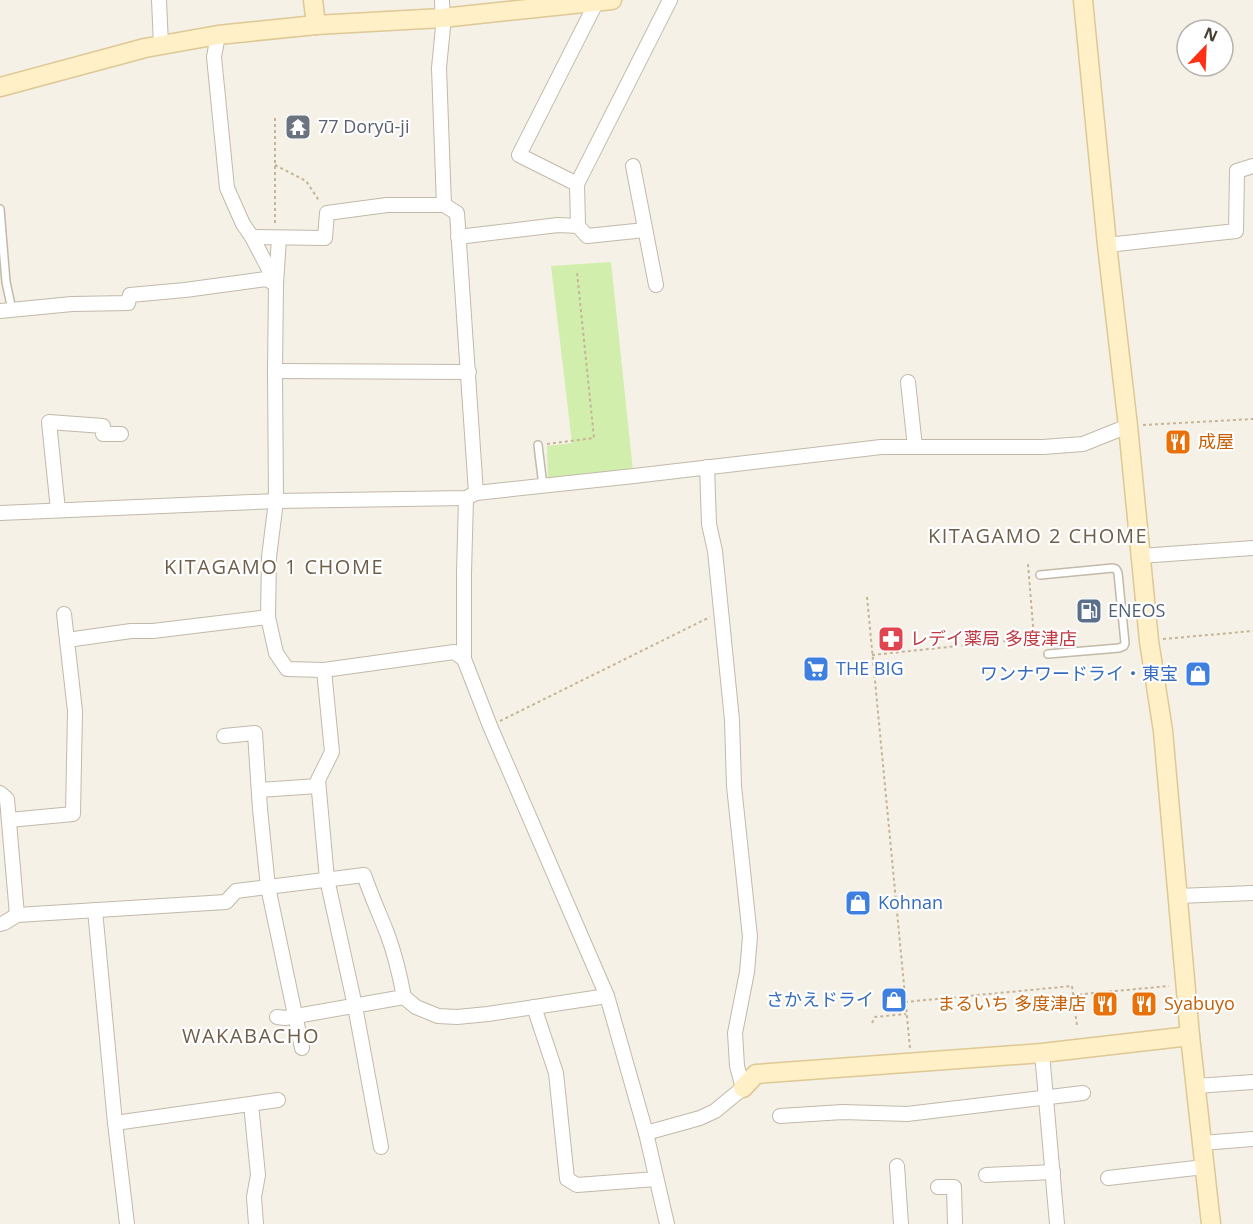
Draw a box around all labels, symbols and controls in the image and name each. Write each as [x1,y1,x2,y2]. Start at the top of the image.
north arrow [1175,18,1235,78]
text: N [1201,22,1221,47]
temple icon: 77 Doryū-ji [283,112,313,142]
place label: 77 Doryū-ji [318,114,409,138]
restaurant icon: 成屋 [1163,427,1193,457]
place label: 成屋 [1198,429,1234,453]
district label: KITAGAMO 2 CHOME [928,522,1148,549]
district label: KITAGAMO 1 CHOME [164,553,384,580]
fuel station icon: ENEOS [1074,596,1104,626]
place label: ENEOS [1108,598,1166,622]
pharmacy icon: レデイ薬局 多度津店 [876,624,906,654]
place label: レデイ薬局 多度津店 [910,626,1077,650]
supermarket icon: THE BIG [801,654,831,684]
place label: THE BIG [836,656,904,680]
shop icon: ワンナワードライ・東宝 [1183,659,1213,689]
place label: ワンナワードライ・東宝 [980,661,1178,685]
shop icon: Kohnan [843,888,873,918]
place label: Kohnan [878,890,943,914]
shop icon: さかえドライ [879,985,909,1015]
place label: さかえドライ [766,987,874,1011]
restaurant icon: まるいち 多度津店 [1090,989,1120,1019]
restaurant icon: Syabuyo [1129,989,1159,1019]
place label: まるいち 多度津店 [937,991,1086,1015]
place label: Syabuyo [1164,991,1235,1015]
district label: WAKABACHO [182,1022,320,1049]

